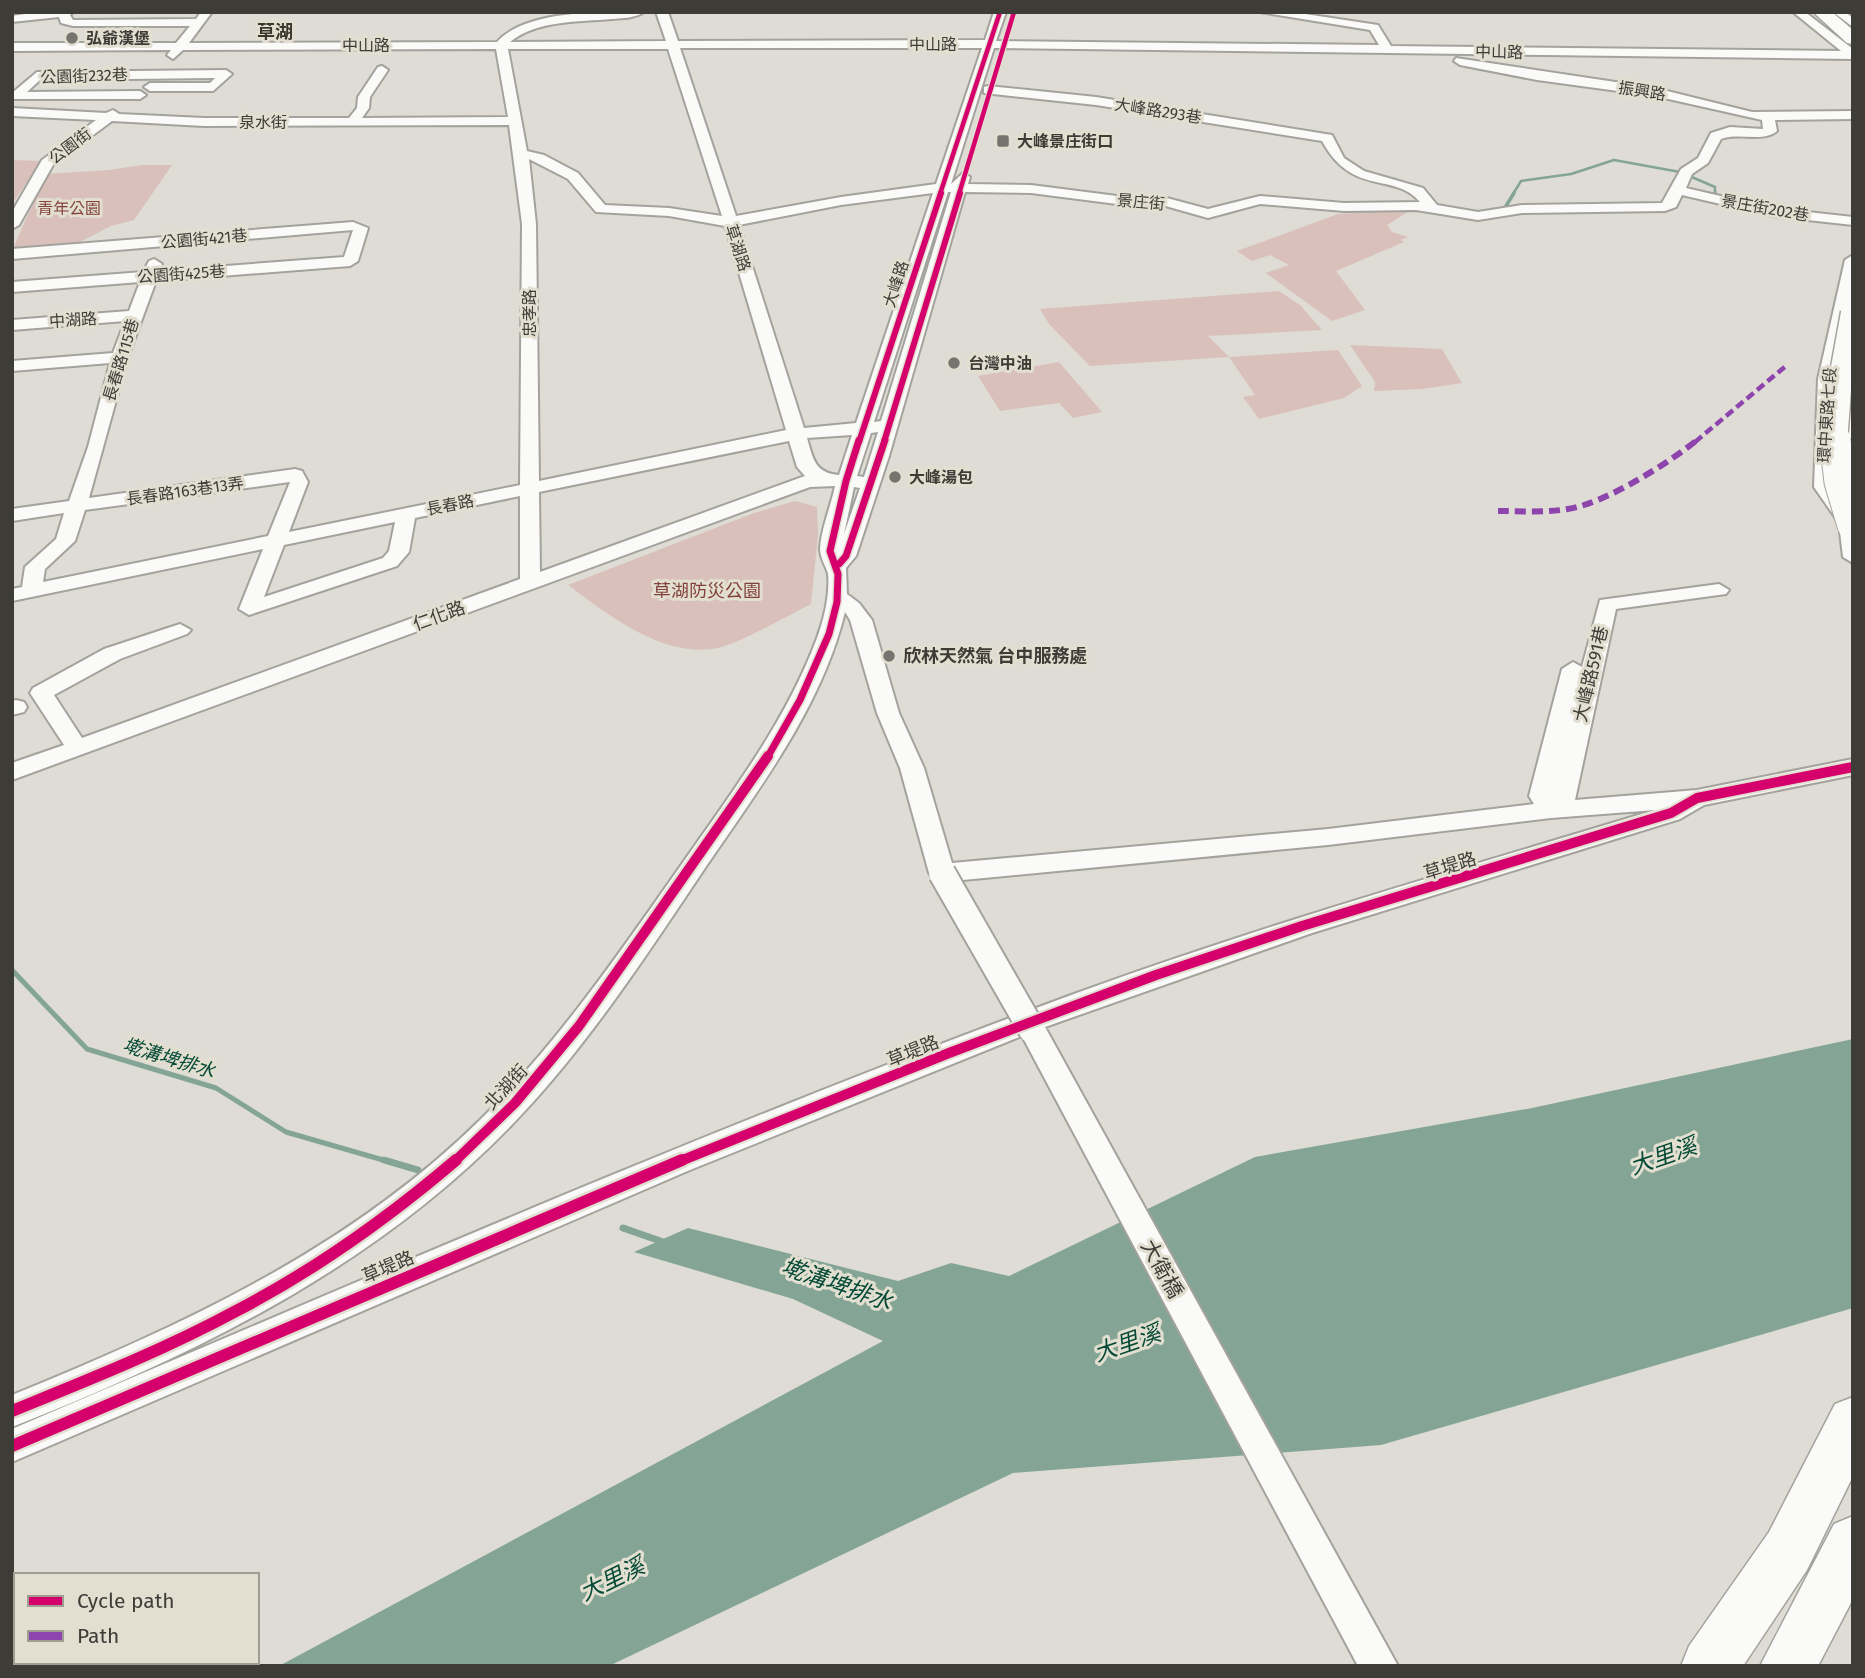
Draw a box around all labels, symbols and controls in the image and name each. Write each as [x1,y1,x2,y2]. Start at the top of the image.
district label: 草湖 [257,21,293,43]
place label: 弘爺漢堡 [86,29,150,48]
marker: 弘爺漢堡 [64,30,80,46]
street label: 中山路 [909,35,957,54]
street label: 中山路 [342,36,390,55]
street label: 中山路 [1475,42,1523,62]
street label: 公園街232巷 [40,65,128,87]
street label: 振興路 [1617,78,1667,104]
street label: 大峰路293巷 [1113,95,1203,127]
street label: 泉水街 [239,113,287,132]
street label: 公園街 [45,124,95,168]
place label: 大峰景庄街口 [1017,132,1113,151]
marker: 大峰景庄街口 [995,133,1011,149]
street label: 景庄街 [1116,190,1166,214]
street label: 景庄街202巷 [1720,191,1810,225]
park label: 青年公園 [37,199,101,218]
street label: 草湖路 [722,222,754,274]
street label: 公園街421巷 [160,226,248,252]
street label: 大峰路 [880,258,912,310]
street label: 公園街425巷 [136,261,226,287]
street label: 忠孝路 [520,289,539,337]
street label: 中湖路 [48,309,98,331]
street label: 長春路115巷 [99,316,143,404]
place label: 台灣中油 [968,354,1032,373]
marker: 台灣中油 [946,355,962,371]
street label: 環中東路七段 [1814,366,1840,464]
place label: 大峰湯包 [909,468,973,487]
marker: 大峰湯包 [887,469,903,485]
street label: 長春路163巷13弄 [125,473,245,509]
street label: 長春路 [425,491,475,519]
park label: 草湖防災公園 [653,580,761,602]
street label: 仁化路 [410,596,468,636]
street label: 大峰路591巷 [1569,624,1613,724]
place label: 欣林天然氣 台中服務處 [903,645,1087,667]
marker: 欣林天然氣 台中服務處 [881,648,897,664]
street label: 草堤路 [1421,848,1479,884]
street label: 草堤路 [884,1031,942,1071]
water label: 墘溝埤排水 [120,1033,219,1083]
street label: 北湖街 [480,1060,532,1114]
water label: 大里溪 [1626,1131,1703,1180]
street label: 大衛橋 [1135,1235,1189,1303]
street label: 草堤路 [359,1246,417,1288]
water label: 墘溝埤排水 [778,1252,897,1316]
water label: 大里溪 [1090,1318,1167,1367]
water label: 大里溪 [575,1550,652,1607]
legend [14,1573,259,1664]
text: Cycle path [77,1588,175,1614]
text: Path [77,1623,119,1649]

